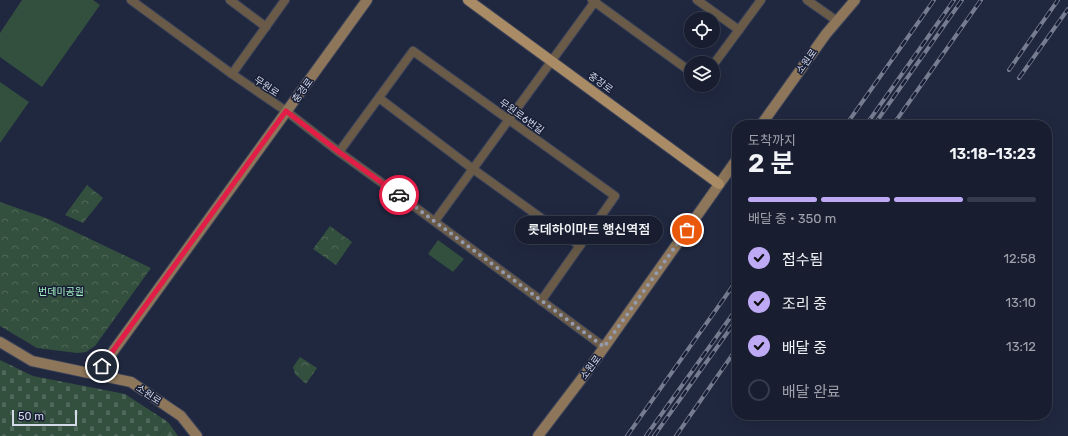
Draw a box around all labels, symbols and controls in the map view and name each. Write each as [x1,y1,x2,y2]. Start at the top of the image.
map controls [684,12,720,92]
button: locate [684,12,720,48]
street label: 소원로 [794,47,820,76]
button: layers [684,56,720,92]
street label: 충장로 [586,70,615,96]
street label: 무원로 [252,74,281,100]
street label: 충경로 [290,76,316,105]
street label: 무원로6번길 [497,97,546,137]
text: 도착까지 [748,133,796,148]
text: 13:18–13:23 [949,145,1036,163]
text: 2 분 [748,148,794,179]
courier [379,175,419,215]
icon: car [388,184,410,206]
text: 배달 중 · 350 m [748,211,836,226]
pin [670,213,704,247]
callout: 롯데하이마트 행신역점 [515,216,663,244]
icon: bag [676,219,698,241]
text: 롯데하이마트 행신역점 [528,222,650,237]
icon: check [748,247,770,269]
text: 접수됨 [782,251,823,269]
text: 12:58 [1003,251,1036,266]
park label: 번데미공원 [38,286,84,298]
icon: check [748,291,770,313]
text: 조리 중 [782,295,827,313]
text: 13:10 [1005,295,1036,310]
icon: check [748,335,770,357]
text: 배달 중 [782,339,827,357]
text: 13:12 [1006,339,1036,354]
pin [85,349,119,383]
street label: 소원로 [578,353,604,382]
icon: home [91,355,113,377]
street label: 소원로 [134,382,163,408]
text: 배달 완료 [782,383,841,401]
scale bar [12,408,77,427]
text: 50 m [18,410,44,423]

